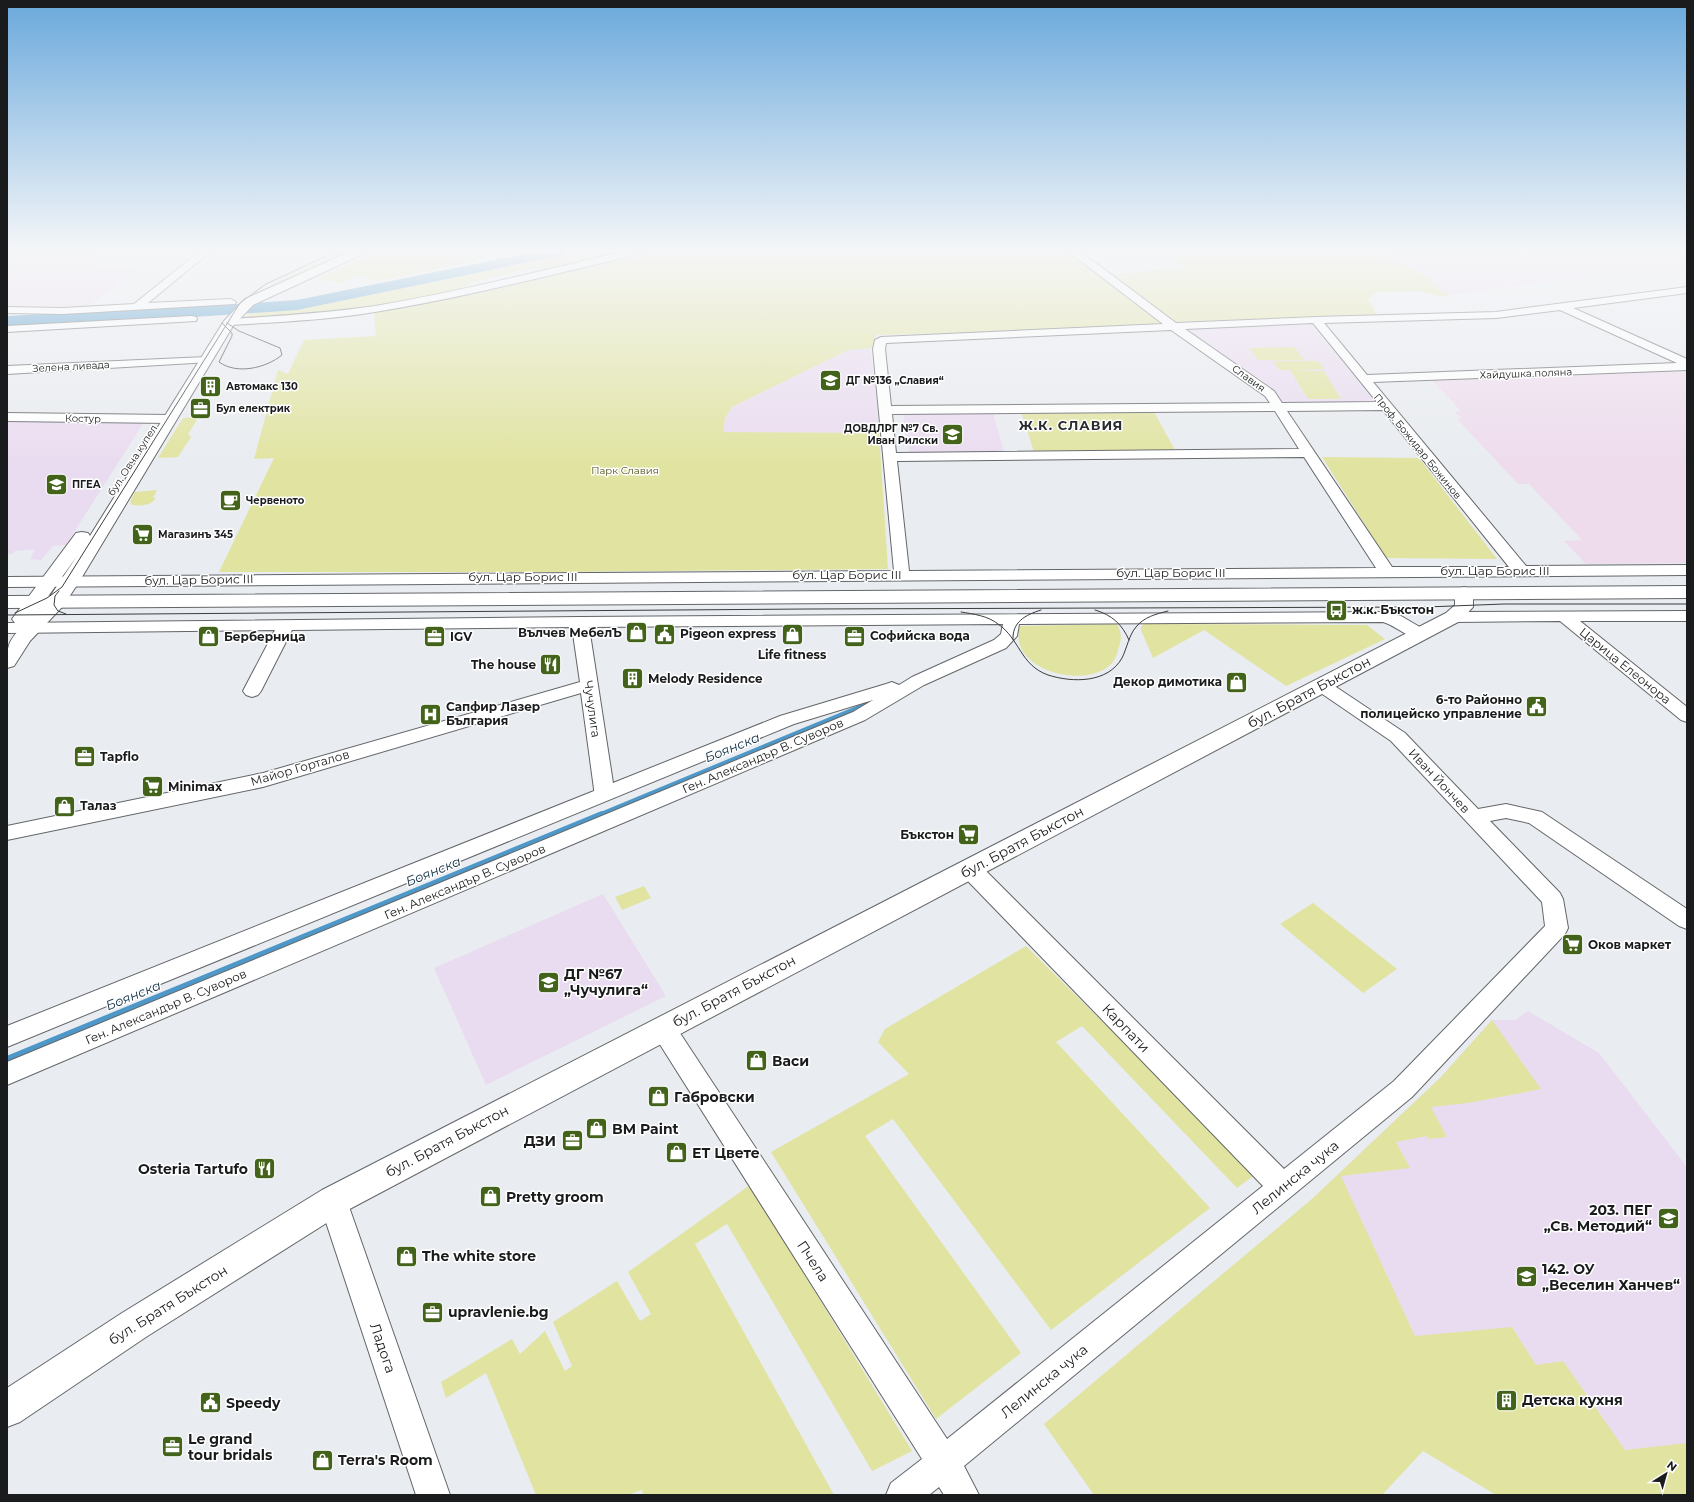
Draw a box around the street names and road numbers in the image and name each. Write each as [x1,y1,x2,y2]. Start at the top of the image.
street label: Зелена ливада [32,358,110,375]
street label: Славия [1229,362,1268,395]
street label: Хайдушка поляна [1480,365,1573,382]
street label: Проф. Божидар Божинов [1371,391,1464,502]
street label: Костур [65,412,101,425]
street label: бул. Овча купел [105,422,160,498]
street label: бул. Цар Борис III [1440,563,1550,578]
street label: бул. Цар Борис III [1116,565,1226,580]
street label: бул. Цар Борис III [792,567,902,582]
street label: бул. Цар Борис III [468,569,578,584]
street label: бул. Цар Борис III [144,571,254,588]
street label: Царица Елеонора [1577,624,1674,707]
street label: бул. Братя Бъкстон [1244,652,1374,732]
street label: Чучулига [581,679,604,738]
street label: Ген. Александър В. Суворов [680,715,846,796]
street label: Иван Йончев [1406,745,1473,816]
street label: Майор Горталов [249,746,351,789]
street label: бул. Братя Бъкстон [957,802,1087,882]
street label: Ген. Александър В. Суворов [382,841,548,922]
street label: бул. Братя Бъкстон [669,951,799,1031]
street label: Ген. Александър В. Суворов [83,966,249,1047]
street label: Карпати [1098,1000,1154,1056]
street label: бул. Братя Бъкстон [382,1101,512,1181]
street label: Лелинска чука [1248,1136,1342,1218]
street label: Пчела [793,1237,833,1285]
street label: бул. Братя Бъкстон [105,1261,231,1349]
street label: Ладога [366,1320,400,1376]
street label: Лелинска чука [997,1340,1091,1422]

